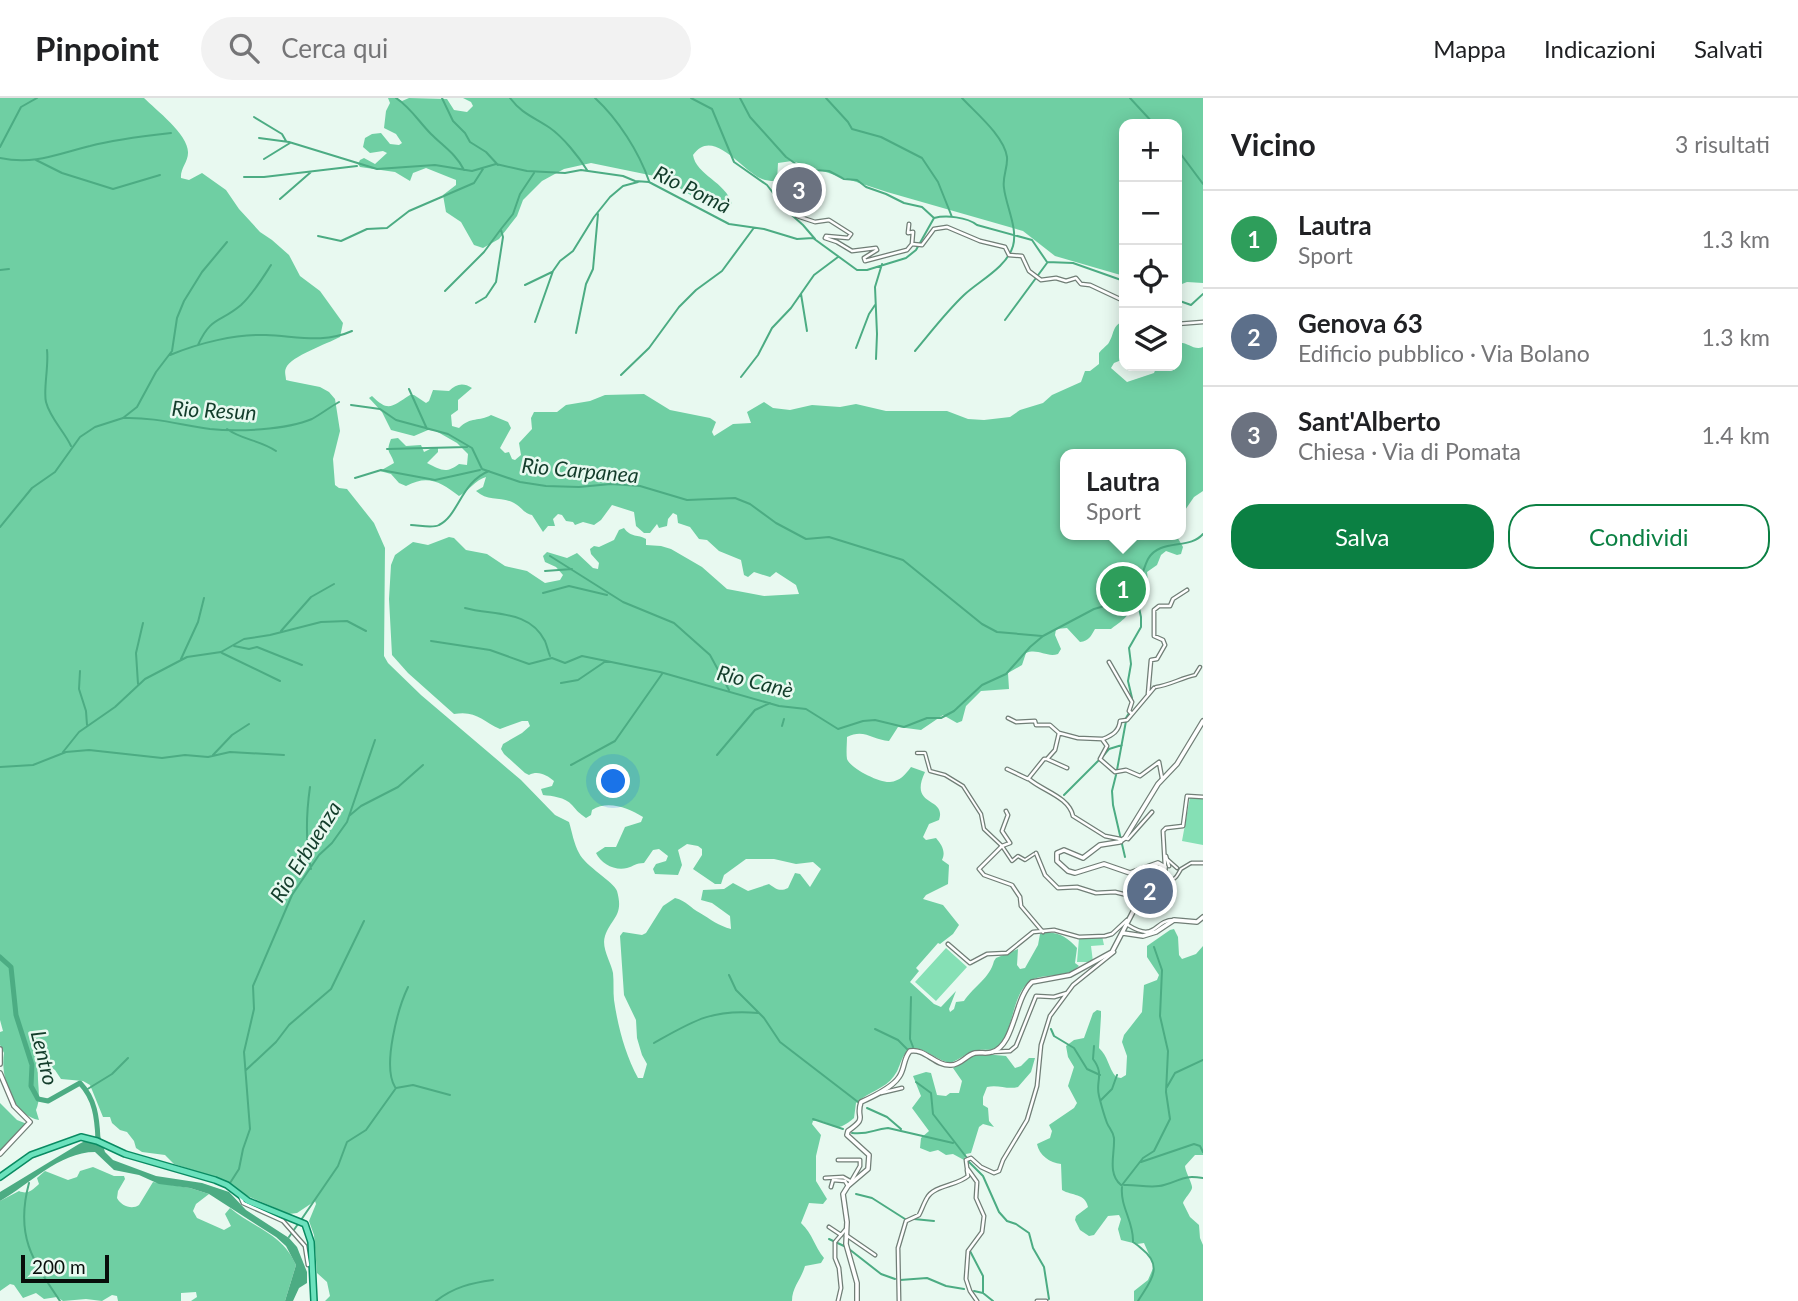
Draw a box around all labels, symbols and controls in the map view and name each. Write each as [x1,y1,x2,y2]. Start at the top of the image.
search box [201,17,691,80]
text: Pinpoint [35,28,159,68]
icon: search [225,29,263,67]
text: Cerca qui [281,32,388,64]
text: Mappa [1433,34,1506,63]
text: Indicazioni [1544,34,1656,63]
text: Salvati [1694,34,1763,63]
map controls [1119,119,1182,371]
button: + [1119,119,1182,182]
text: Vicino [1231,126,1316,162]
text: 3 risultati [1675,130,1770,158]
water label: Rio Pomà [650,159,735,218]
pin: 3 [776,164,822,216]
button: − [1119,182,1182,245]
text: Lautra [1298,209,1372,241]
text: 1 [1247,225,1261,253]
text: 1.3 km [1701,225,1770,253]
text: Sport [1298,241,1353,269]
button: locate [1119,245,1182,308]
text: Genova 63 [1298,307,1423,339]
button: layers [1119,308,1182,371]
text: 2 [1247,323,1261,351]
text: 1.3 km [1701,323,1770,351]
text: Edificio pubblico · Via Bolano [1298,339,1590,367]
water label: Rio Resun [171,395,257,424]
text: Sant'Alberto [1298,405,1441,437]
text: 3 [1247,421,1261,449]
text: 1.4 km [1701,421,1770,449]
text: Chiesa · Via di Pomata [1298,437,1521,465]
popup [1060,449,1186,540]
water label: Rio Carpanea [521,452,640,487]
text: Lautra [1086,465,1160,497]
text: Sport [1086,497,1141,525]
button: Salva [1231,504,1494,569]
button: Condividi [1508,504,1770,569]
pin: 1 [1100,563,1146,615]
water label: Rio Canè [715,659,796,702]
your location [596,764,630,798]
water label: Rio Erbuenza [264,796,345,906]
pin: 2 [1127,865,1173,917]
water label: Lentro [27,1028,64,1088]
scale bar [21,1252,108,1284]
text: 200 m [32,1255,86,1278]

